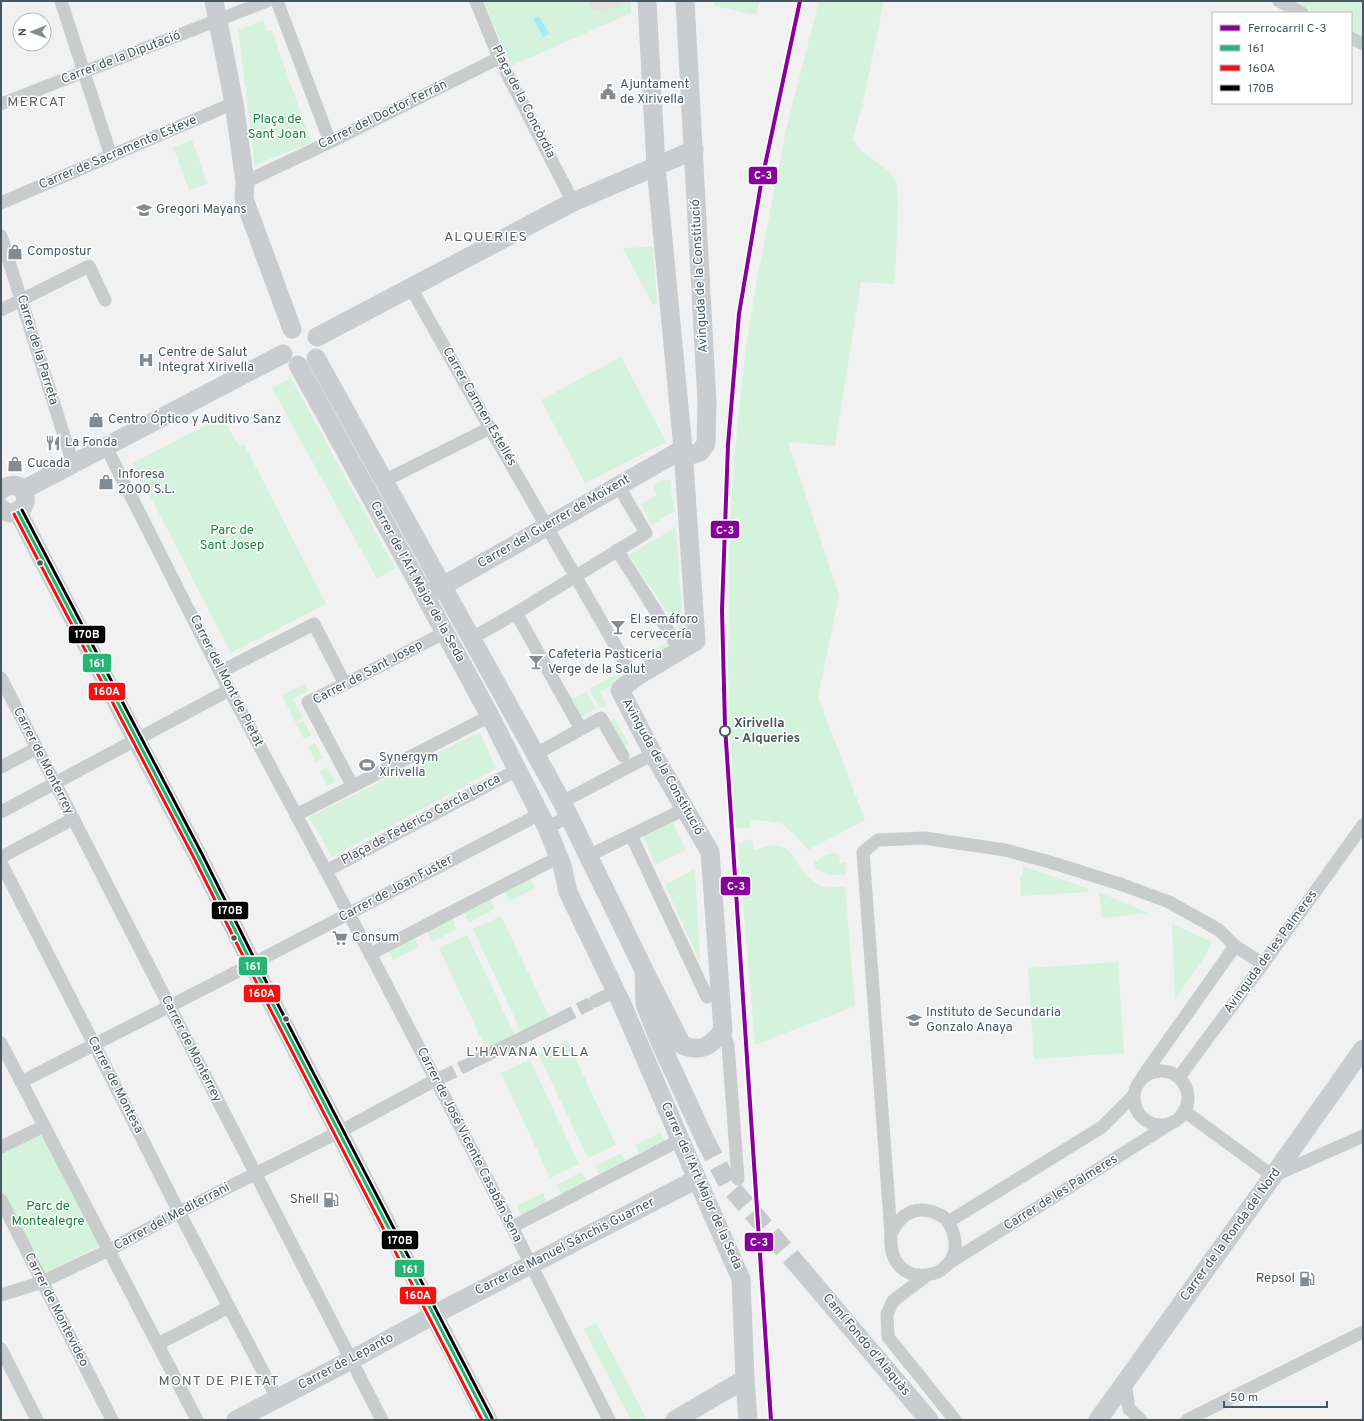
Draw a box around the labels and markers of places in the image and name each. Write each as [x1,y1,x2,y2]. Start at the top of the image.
place label: Ajuntament de Xirivella [620,77,689,108]
public building icon: Ajuntament de Xirivella [599,83,617,101]
school or university icon: Gregori Mayans [135,201,153,219]
place label: Gregori Mayans [156,202,247,218]
shop icon: Compostur [6,243,24,261]
place label: Compostur [27,244,92,260]
place label: Centre de Salut Integrat Xirivella [158,345,254,376]
hospital icon: Centre de Salut Integrat Xirivella [137,351,155,369]
place label: Centro Óptico y Auditivo Sanz [108,410,281,428]
shop icon: Centro Óptico y Auditivo Sanz [87,411,105,429]
restaurant icon: La Fonda [44,434,62,452]
place label: La Fonda [65,435,117,451]
shop icon: Cucada [6,455,24,473]
place label: Cucada [27,456,70,472]
place label: Inforesa 2000 S.L. [118,467,175,498]
shop icon: Inforesa 2000 S.L. [97,473,115,491]
unlabelled marker [35,558,45,568]
place label: El semáforo cervecería [630,612,698,643]
bar icon: El semáforo cervecería [609,618,627,636]
place label: Cafeteria Pasticeria Verge de la Salut [548,647,662,678]
bar icon: Cafeteria Pasticeria Verge de la Salut [527,653,545,671]
place label: Xirivella - Alqueries [734,716,800,747]
marker: Xirivella - Alqueries [719,725,731,737]
place label: Synergym Xirivella [379,750,438,781]
sports icon: Synergym Xirivella [358,756,376,774]
supermarket icon: Consum [331,929,349,947]
place label: Consum [352,930,399,946]
unlabelled marker [229,933,239,943]
place label: Instituto de Secundaria Gonzalo Anaya [926,1005,1061,1036]
school or university icon: Instituto de Secundaria Gonzalo Anaya [905,1011,923,1029]
unlabelled marker [281,1014,291,1024]
fuel station icon: Shell [322,1191,340,1209]
place label: Shell [290,1192,319,1208]
fuel station icon: Repsol [1298,1270,1316,1288]
place label: Repsol [1256,1271,1295,1287]

